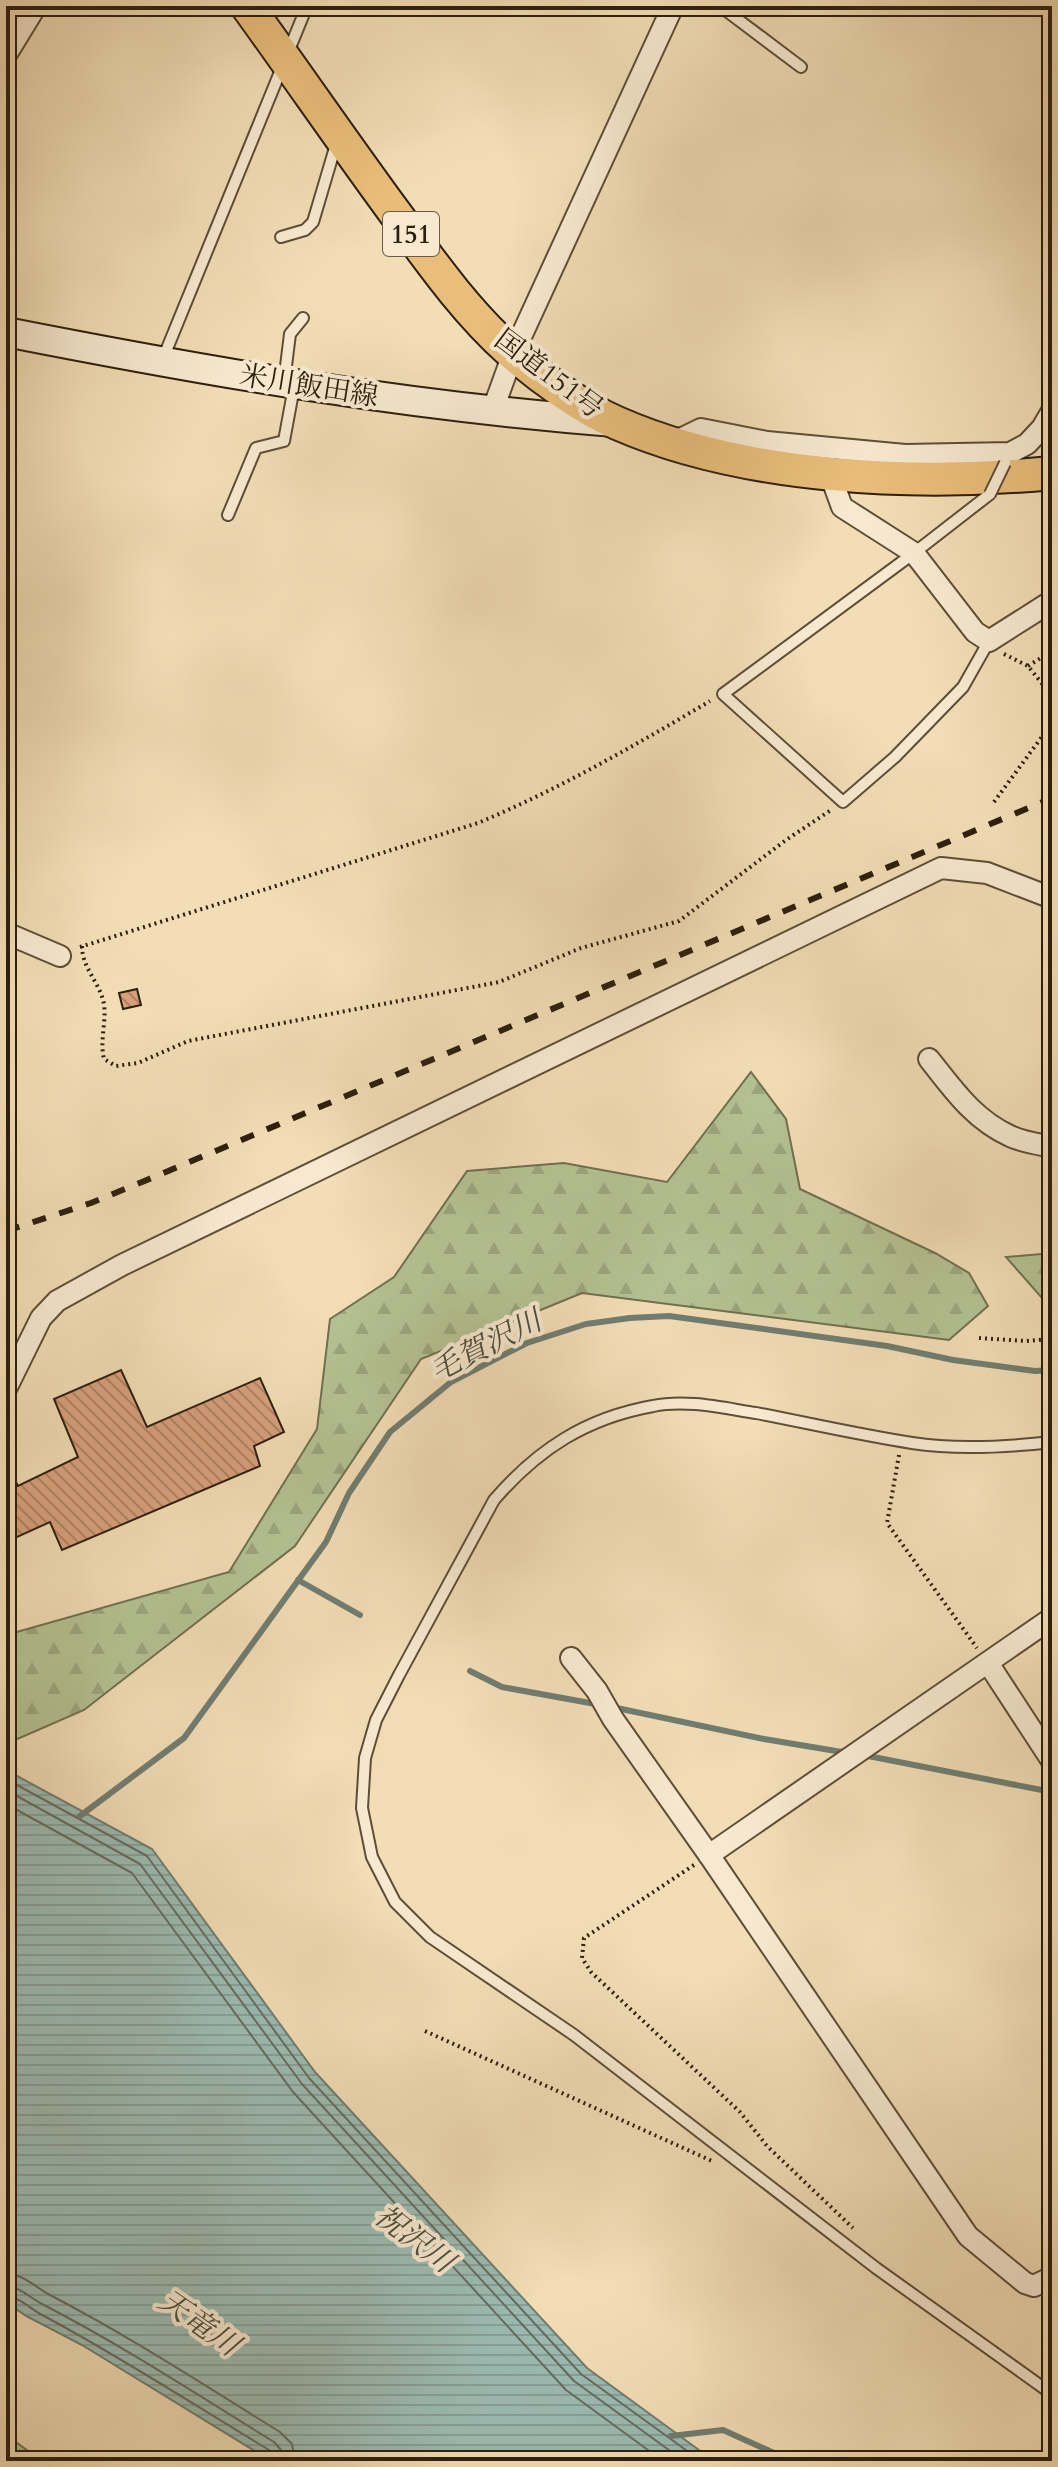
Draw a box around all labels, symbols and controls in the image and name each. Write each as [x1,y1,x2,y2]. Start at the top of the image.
road number: 151 [383,212,439,256]
street label: 国道151号 [487,321,611,427]
street label: 米川飯田線 [237,356,381,416]
water label: 毛賀沢川 [423,1299,551,1392]
water label: 祝沢川 [366,2196,465,2284]
water label: 天竜川 [150,2280,250,2367]

